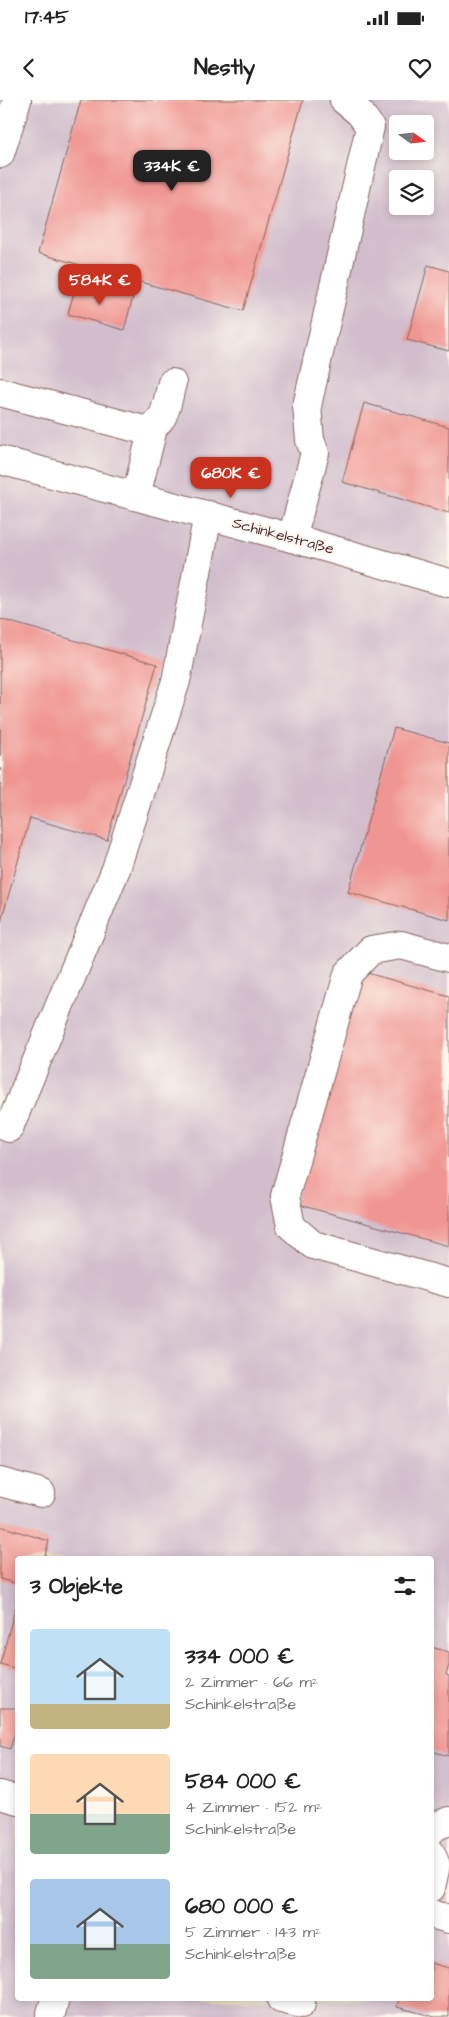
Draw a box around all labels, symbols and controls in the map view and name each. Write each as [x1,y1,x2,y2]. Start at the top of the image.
text: 17:45 [25,4,69,31]
text: Nestly [194,52,255,83]
icon: back [15,54,43,82]
icon: heart [406,54,434,82]
north arrow [389,115,434,160]
map controls [389,115,434,215]
pin: 334K € [131,149,213,192]
text: 334K € [144,155,200,177]
button: layers [389,170,434,215]
pin: 584K € [59,264,141,306]
text: 584K € [69,269,131,291]
pin: 680K € [190,456,272,499]
text: 680K € [201,462,261,484]
street label: Schinkelstraße [230,512,336,560]
text: 3 Objekte [30,1572,123,1601]
icon: filters [391,1572,419,1600]
text: 334 000 € [185,1642,294,1671]
icon: home [70,1649,130,1709]
text: 2 Zimmer · 66 m² [185,1671,318,1693]
text: Schinkelstraße [185,1693,296,1715]
text: 584 000 € [185,1767,301,1796]
icon: home [70,1774,130,1834]
text: 4 Zimmer · 152 m² [185,1796,322,1818]
text: Schinkelstraße [185,1818,296,1840]
text: 680 000 € [185,1892,298,1921]
icon: home [70,1899,130,1959]
text: 5 Zimmer · 143 m² [185,1921,321,1943]
text: Schinkelstraße [185,1943,296,1965]

